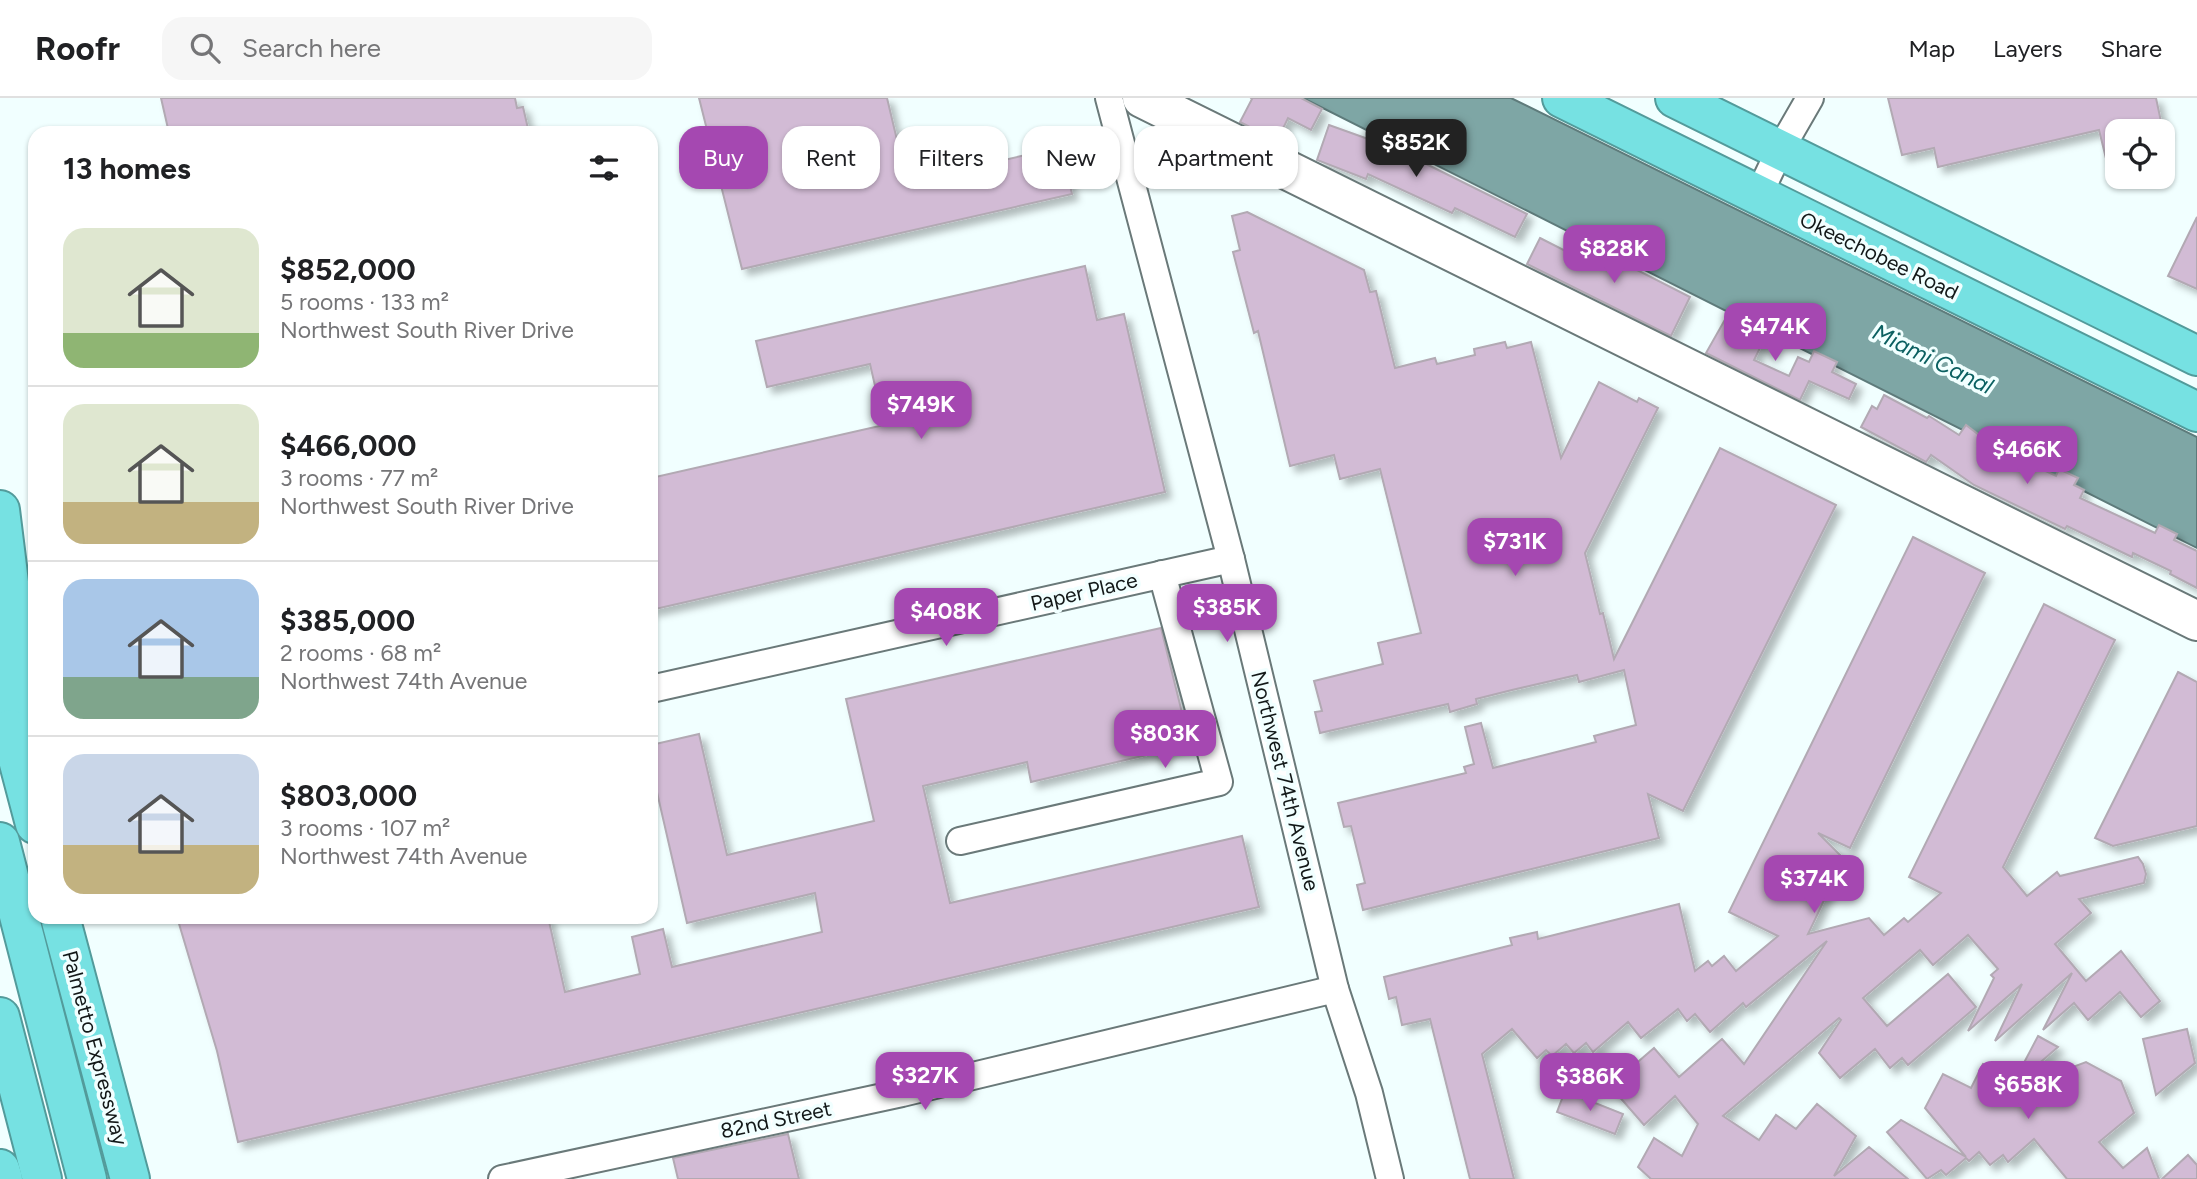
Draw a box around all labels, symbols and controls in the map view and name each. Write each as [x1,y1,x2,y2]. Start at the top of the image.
search box [162,17,652,80]
text: Roofr [35,29,120,68]
icon: search [186,29,224,67]
text: Search here [242,32,381,64]
text: Map [1908,34,1955,63]
text: Layers [1993,34,2062,63]
text: Share [2100,34,2162,63]
map controls [2105,119,2175,189]
button: locate [2105,119,2175,189]
pin: $852K [1367,120,1465,179]
chip: Buy [679,126,768,189]
chip: Rent [782,126,880,189]
chip: Filters [894,126,1008,189]
chip: New [1022,126,1120,189]
chip: Apartment [1134,126,1298,189]
text: $852K [1382,128,1450,156]
icon: filters [585,149,623,187]
text: 13 homes [63,150,191,187]
street label: Okeechobee Road [1796,206,1963,305]
pin: $828K [1565,226,1663,285]
text: $828K [1579,234,1649,262]
text: $852,000 [280,251,416,288]
icon: home [119,256,203,340]
text: 5 rooms · 133 m² [280,288,449,316]
pin: $474K [1726,303,1824,363]
text: $474K [1740,312,1810,340]
text: Northwest South River Drive [280,316,574,344]
water label: Miami Canal [1868,318,1999,401]
pin: $749K [872,382,970,441]
text: $749K [887,390,955,418]
pin: $466K [1978,426,2076,486]
text: $466,000 [280,427,416,464]
icon: home [119,432,203,516]
text: $466K [1992,435,2062,463]
text: 3 rooms · 77 m² [280,464,438,492]
text: Northwest South River Drive [280,492,574,520]
pin: $731K [1466,518,1564,578]
text: $731K [1483,527,1547,555]
street label: Paper Place [1028,567,1140,616]
pin: $385K [1178,584,1276,644]
pin: $408K [897,588,995,648]
text: $385K [1193,593,1261,621]
text: $408K [910,597,982,625]
text: $385,000 [280,602,415,639]
icon: home [119,607,203,691]
text: 2 rooms · 68 m² [280,639,441,667]
text: Northwest 74th Avenue [280,667,527,695]
street label: Northwest 74th Avenue [1246,668,1325,893]
pin: $803K [1116,710,1214,770]
text: $803K [1130,719,1200,747]
text: $803,000 [280,777,417,814]
icon: home [119,782,203,866]
text: 3 rooms · 107 m² [280,814,450,842]
text: Northwest 74th Avenue [280,842,527,870]
pin: $374K [1765,856,1863,915]
text: $374K [1780,864,1848,892]
street label: Palmetto Expressway [57,948,134,1148]
pin: $327K [876,1052,974,1112]
pin: $386K [1541,1054,1639,1113]
text: $327K [892,1061,958,1089]
text: $386K [1556,1062,1624,1090]
pin: $658K [1979,1062,2077,1121]
text: $658K [1994,1070,2062,1098]
street label: 82nd Street [718,1096,834,1143]

